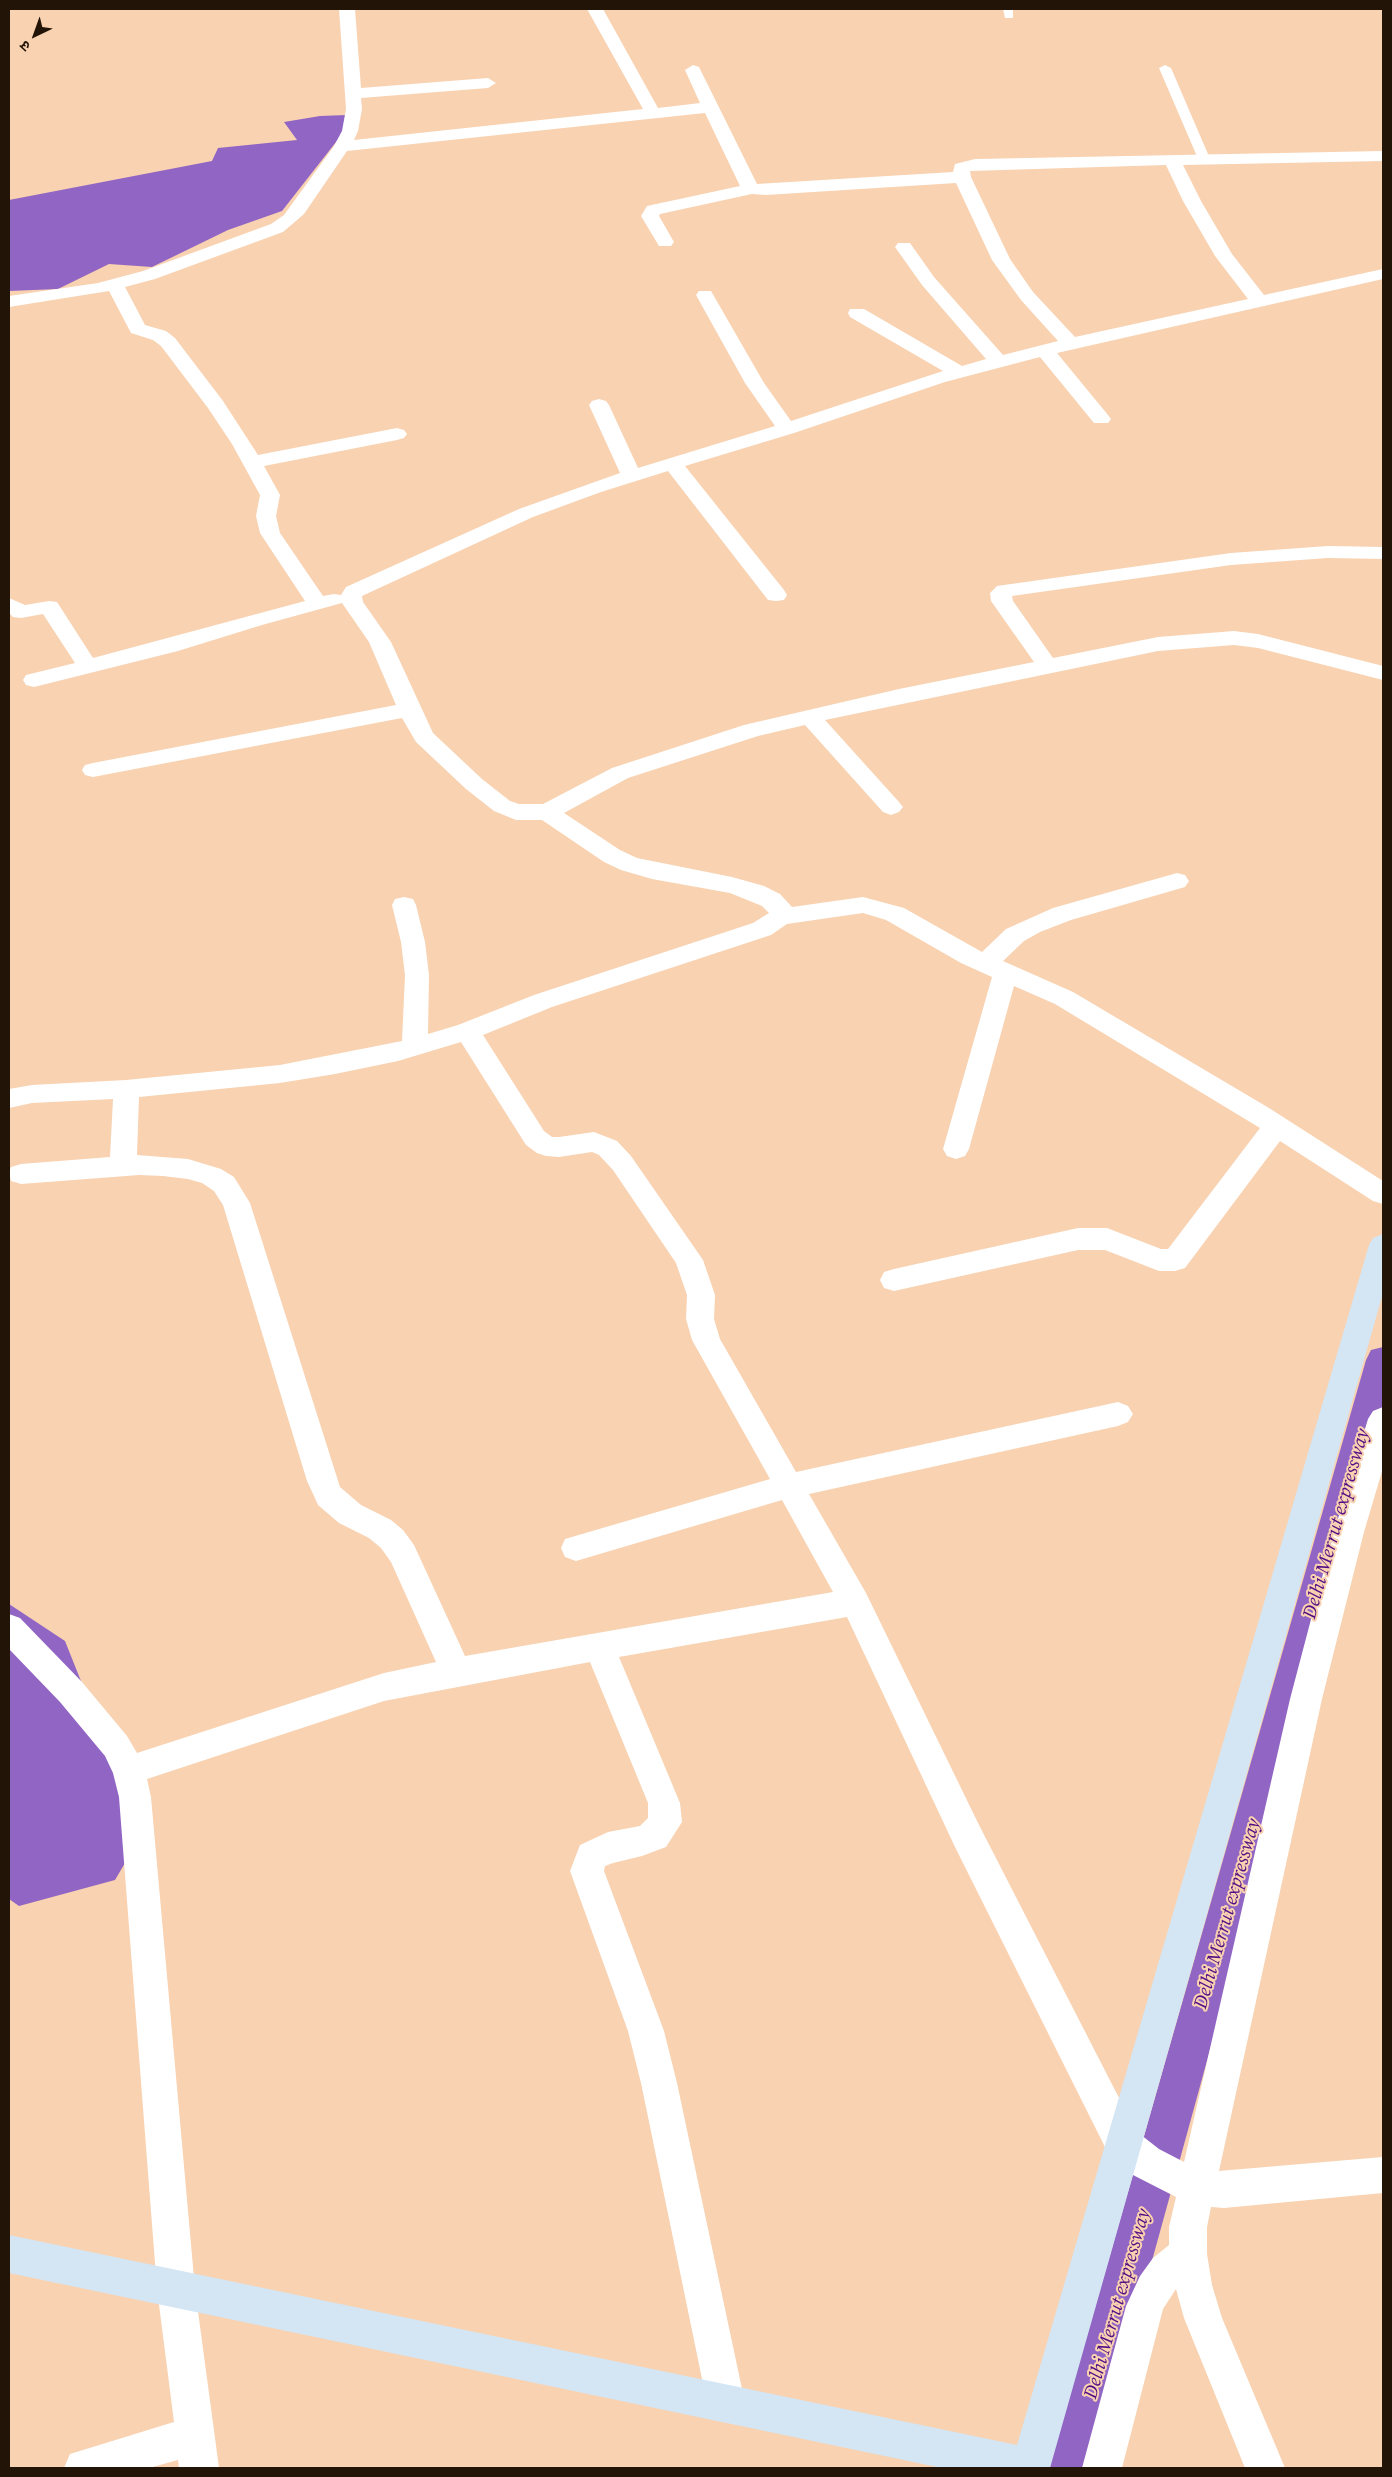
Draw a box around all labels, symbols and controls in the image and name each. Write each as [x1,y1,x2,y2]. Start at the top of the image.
north arrow [10,10,60,60]
text: उ [15,36,35,56]
water label: Delhi Merrut expressway [1299,1426,1375,1622]
water label: Delhi Merrut expressway [1190,1816,1266,2012]
water label: Delhi Merrut expressway [1080,2206,1156,2402]

